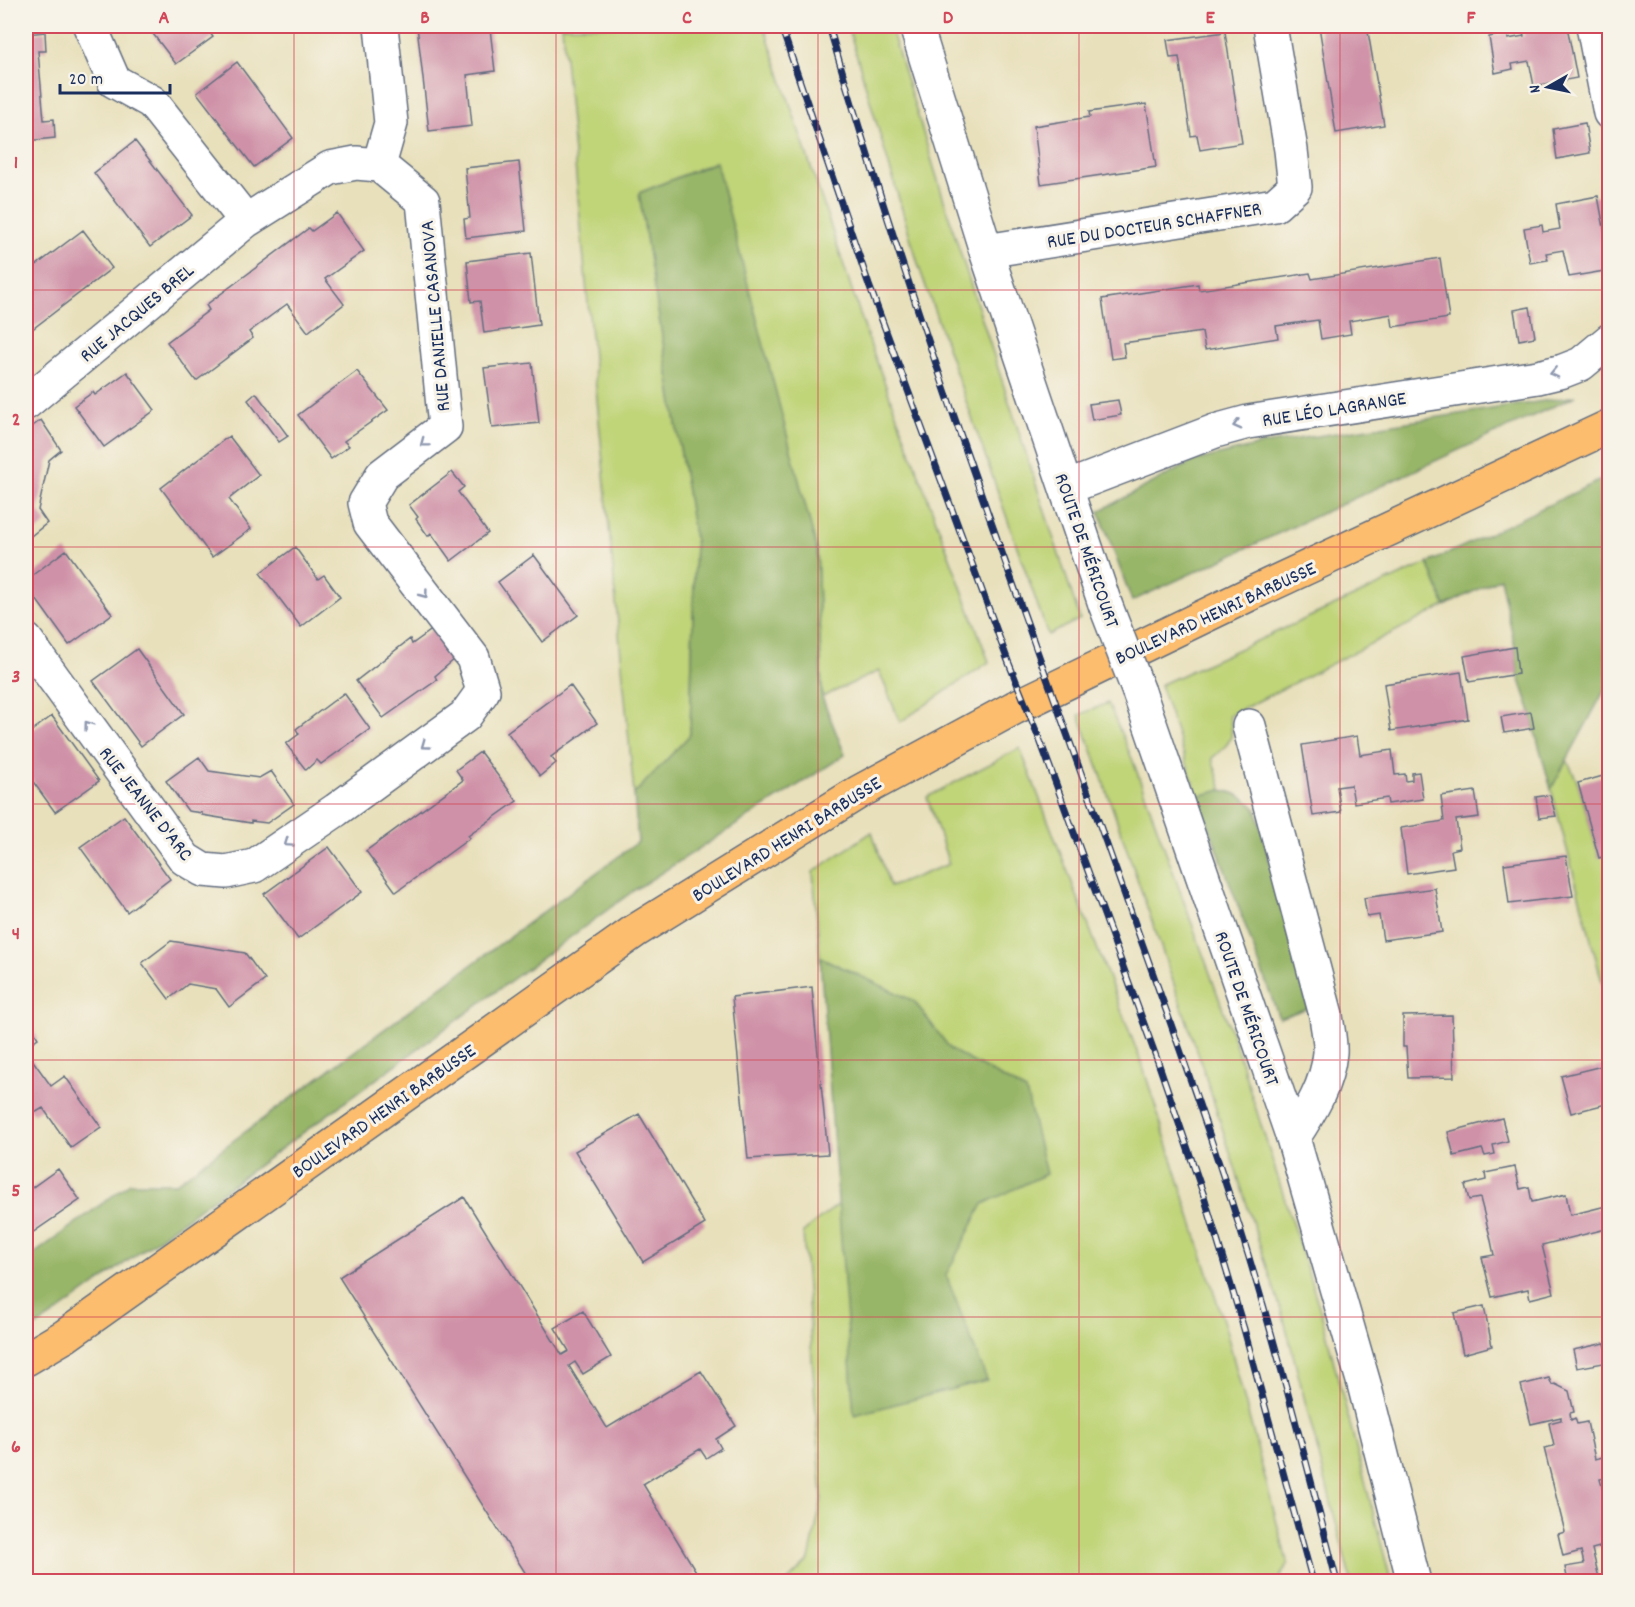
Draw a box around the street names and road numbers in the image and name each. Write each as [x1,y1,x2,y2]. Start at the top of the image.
street label: RUE DU DOCTEUR SCHAFFNER [1045,196,1264,258]
street label: RUE DANIELLE CASANOVA [415,219,459,413]
street label: RUE JACQUES BREL [75,258,201,370]
street label: RUE LÉO LAGRANGE [1261,386,1408,436]
street label: ROUTE DE MÉRICOURT [1046,470,1125,632]
street label: BOULEVARD HENRI BARBUSSE [1111,556,1321,674]
street label: RUE JEANNE D'ARC [91,742,198,868]
street label: BOULEVARD HENRI BARBUSSE [687,771,888,910]
street label: ROUTE DE MÉRICOURT [1206,928,1285,1090]
street label: BOULEVARD HENRI BARBUSSE [287,1038,482,1187]

